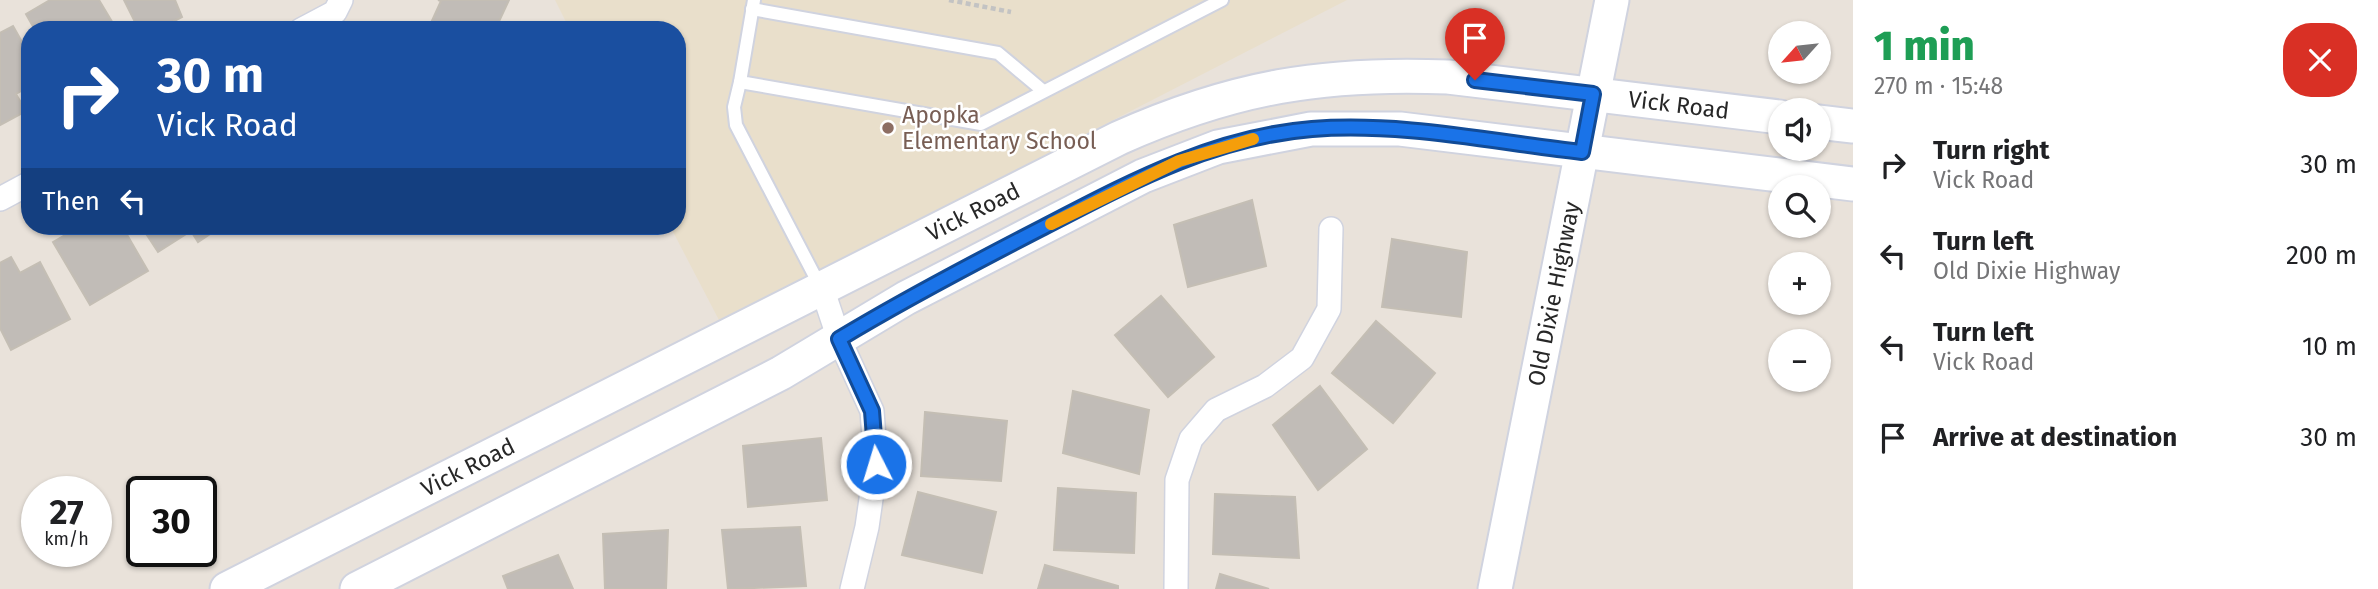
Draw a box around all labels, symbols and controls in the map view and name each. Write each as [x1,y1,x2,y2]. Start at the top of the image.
pin [1445,8,1505,80]
icon: arrive [1456,19,1494,57]
north arrow [1768,21,1830,84]
map controls [1768,21,1831,392]
text: 1 min [1874,21,1975,71]
button: close [2283,23,2357,97]
text: 30 m [157,46,264,105]
icon: right [42,49,133,140]
text: 270 m · 15:48 [1874,72,2003,100]
street label: Vick Road [1627,85,1731,125]
button: sound [1768,98,1831,161]
place label: Apopka Elementary School [902,101,1097,155]
text: Vick Road [157,106,298,144]
marker: Apopka Elementary School [880,120,896,136]
text: Turn right [1933,135,2050,166]
icon: right [1874,146,1912,184]
text: 30 m [2300,149,2357,180]
text: Vick Road [1933,166,2034,194]
button: search [1768,175,1831,238]
street label: Vick Road [922,176,1025,247]
icon: left [114,182,152,220]
text: Then [42,186,100,217]
street label: Old Dixie Highway [1522,198,1586,388]
text: Turn left [1933,226,2034,257]
icon: left [1874,237,1912,275]
text: 200 m [2286,240,2357,271]
button: + [1768,252,1831,315]
text: Old Dixie Highway [1933,257,2120,285]
text: Turn left [1933,317,2034,348]
icon: left [1874,328,1912,366]
button: − [1768,329,1831,392]
text: 10 m [2302,331,2357,362]
text: Vick Road [1933,348,2034,376]
icon: arrive [1874,419,1912,457]
text: Arrive at destination [1933,422,2177,453]
text: 30 m [2300,422,2357,453]
position arrow [839,427,913,501]
street label: Vick Road [416,432,519,503]
speed limit sign: 30 [126,476,217,567]
text: 27 [49,491,84,533]
text: km/h [44,528,89,550]

